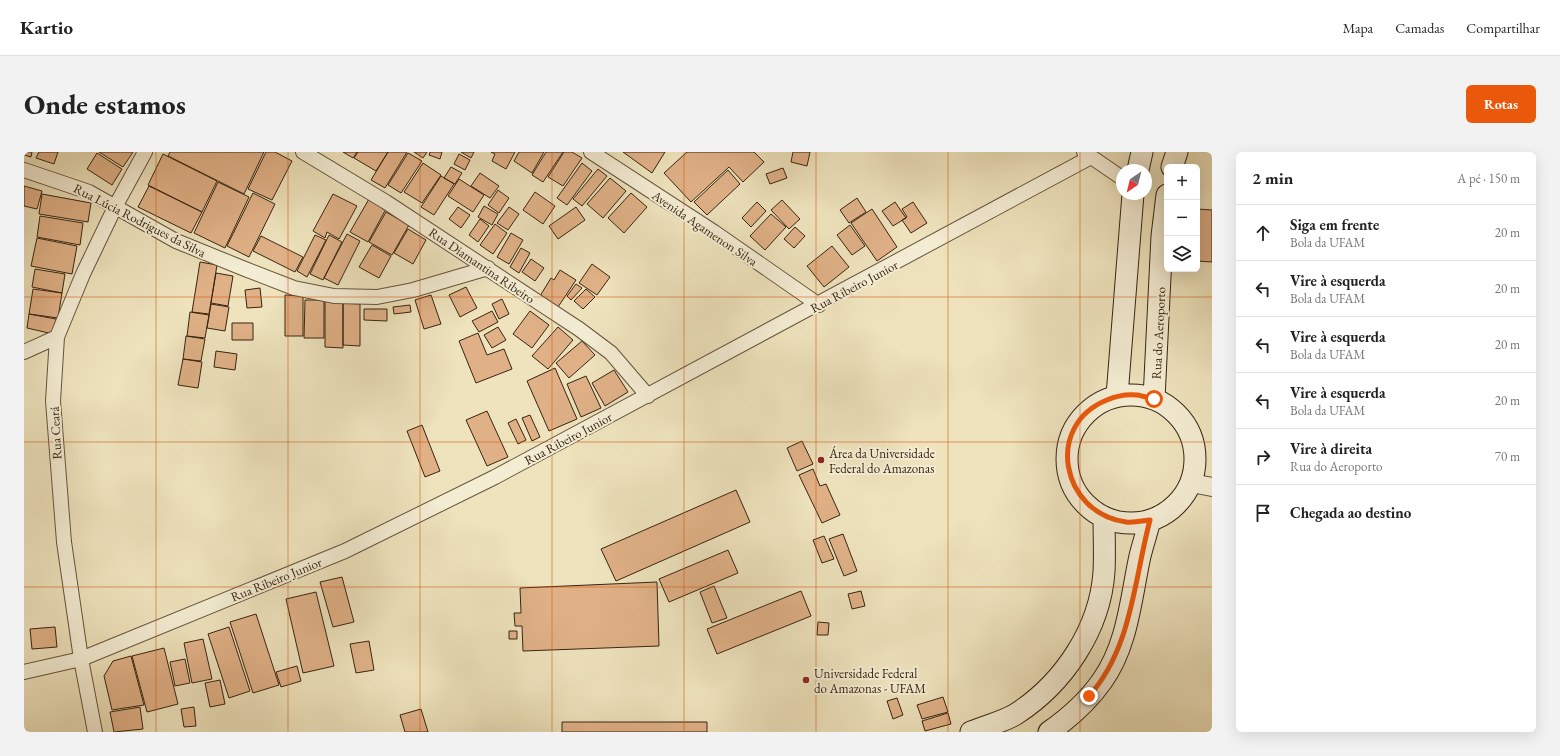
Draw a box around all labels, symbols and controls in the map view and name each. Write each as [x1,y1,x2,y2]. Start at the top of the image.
text: Kartio [20,15,73,40]
text: Mapa [1343,19,1373,37]
text: Camadas [1395,19,1444,37]
text: Compartilhar [1466,19,1540,37]
button: Rotas [1466,85,1536,123]
text: Onde estamos [24,86,186,122]
north arrow [1116,164,1152,200]
map controls [1164,164,1200,272]
button: + [1164,164,1200,200]
text: 2 min [1252,167,1293,189]
text: A pé · 150 m [1457,170,1520,187]
street label: Rua Lúcia Rodrigues da Silva [71,180,209,262]
street label: Avenida Agamenon Silva [648,186,761,271]
button: − [1164,200,1200,236]
text: Siga em frente [1290,215,1379,234]
icon: ahead [1252,222,1274,244]
street label: Rua Diamantina Ribeiro [425,224,538,307]
text: 20 m [1495,224,1520,241]
text: Bola da UFAM [1290,234,1365,251]
button: layers [1164,236,1200,272]
street label: Rua Ribeiro Junior [808,256,902,317]
text: Vire à esquerda [1290,271,1386,290]
icon: left [1252,278,1274,300]
text: 20 m [1495,280,1520,297]
street label: Rua do Aeroporto [1148,286,1169,380]
text: Bola da UFAM [1290,290,1365,307]
text: Vire à esquerda [1290,327,1386,346]
icon: left [1252,334,1274,356]
text: 20 m [1495,336,1520,353]
text: Bola da UFAM [1290,346,1365,363]
text: Vire à esquerda [1290,383,1386,402]
route start [1145,390,1163,408]
icon: left [1252,390,1274,412]
text: 20 m [1495,392,1520,409]
text: Bola da UFAM [1290,402,1365,419]
street label: Rua Ceará [46,405,65,460]
street label: Rua Ribeiro Junior [522,408,616,469]
text: Vire à direita [1290,439,1372,458]
place label: Área da Universidade Federal do Amazonas [828,445,935,477]
icon: right [1252,446,1274,468]
text: 70 m [1495,448,1520,465]
marker: Área da Universidade Federal do Amazonas [816,455,826,465]
text: Rua do Aeroporto [1290,458,1382,475]
icon: arrive [1252,502,1274,524]
text: Chegada ao destino [1290,503,1411,522]
street label: Rua Ribeiro Junior [228,553,325,605]
place label: Universidade Federal do Amazonas - UFAM [814,665,926,697]
marker: Universidade Federal do Amazonas - UFAM [801,675,811,685]
route end [1080,687,1098,705]

